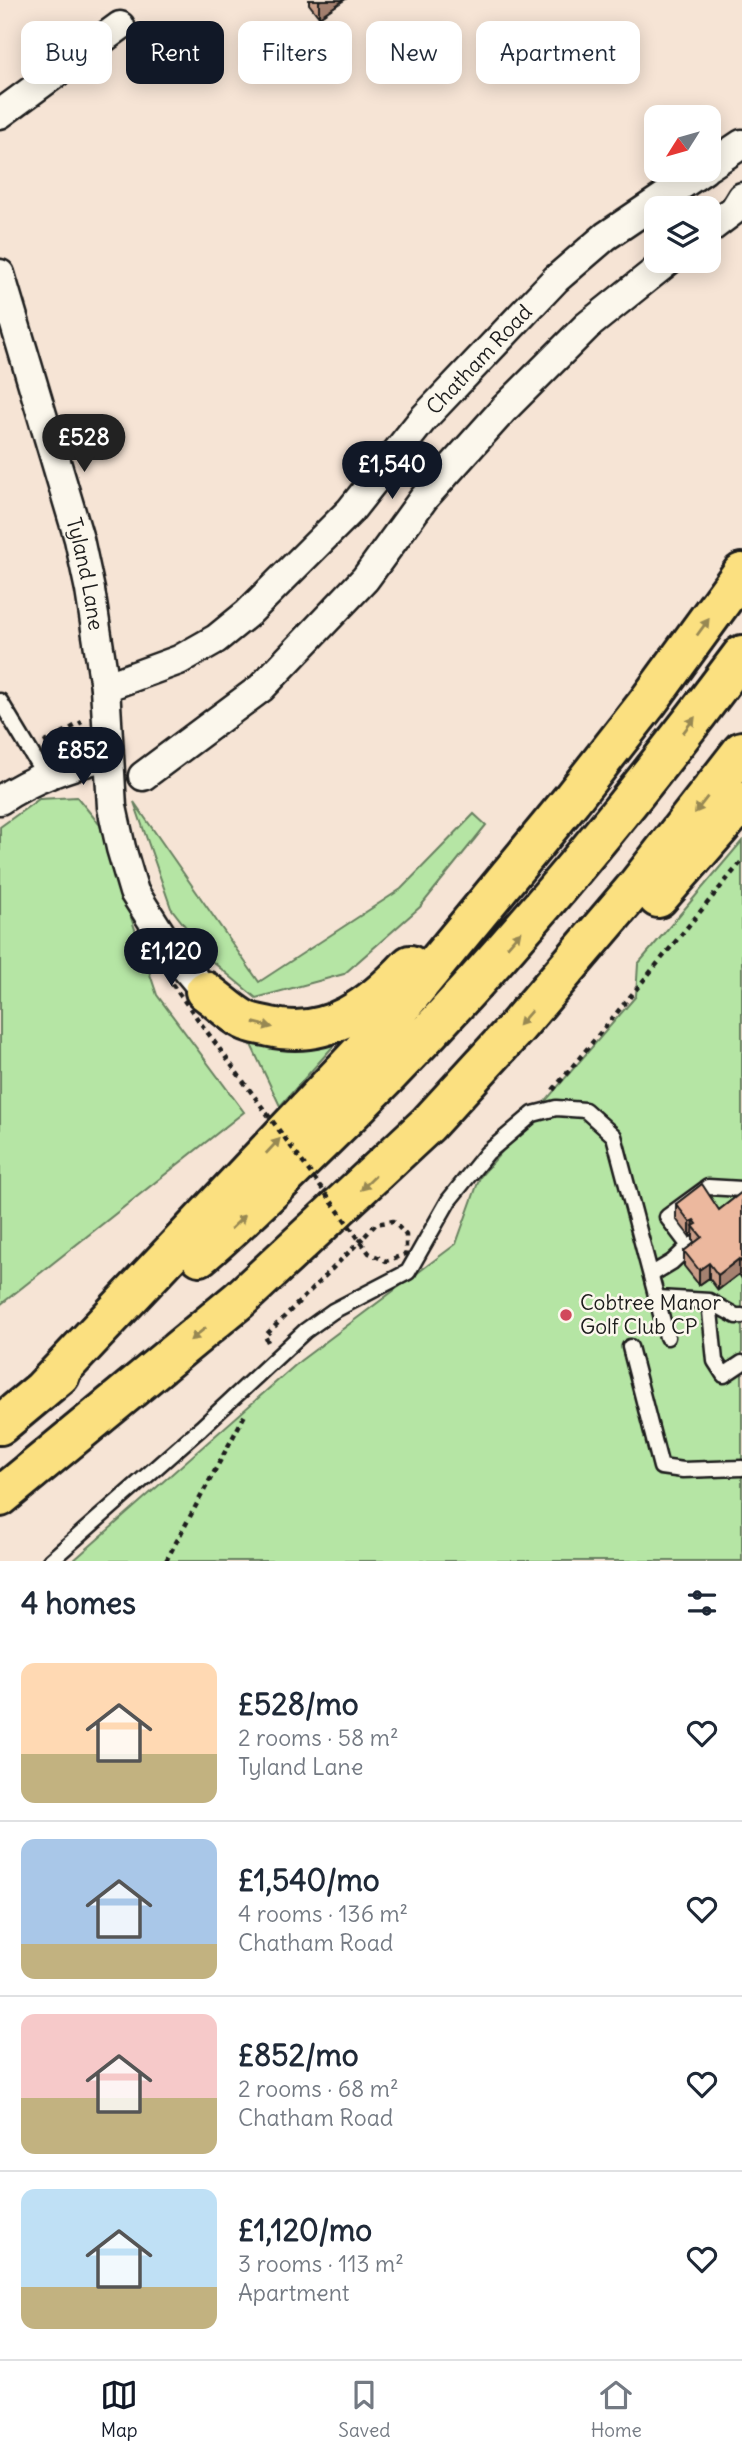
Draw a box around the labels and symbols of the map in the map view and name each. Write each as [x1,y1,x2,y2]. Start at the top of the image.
north arrow [644,105,721,182]
street label: Chatham Road [420,299,538,420]
pin: £528 [43,414,125,474]
pin: £1,540 [335,442,449,501]
street label: Tyland Lane [60,514,110,632]
one-way arrow [695,618,709,636]
one-way arrow [682,717,697,735]
pin: £852 [42,728,124,787]
one-way arrow [694,796,708,814]
pin: £1,120 [114,928,228,988]
one-way arrow [506,930,522,948]
one-way arrow [517,1009,533,1027]
one-way arrow [252,1020,274,1031]
one-way arrow [265,1137,281,1155]
one-way arrow [360,1174,377,1190]
one-way arrow [230,1213,247,1230]
place label: Cobtree Manor Golf Club CP [580,1289,721,1340]
marker: Cobtree Manor Golf Club CP [558,1307,574,1323]
one-way arrow [190,1326,207,1341]

